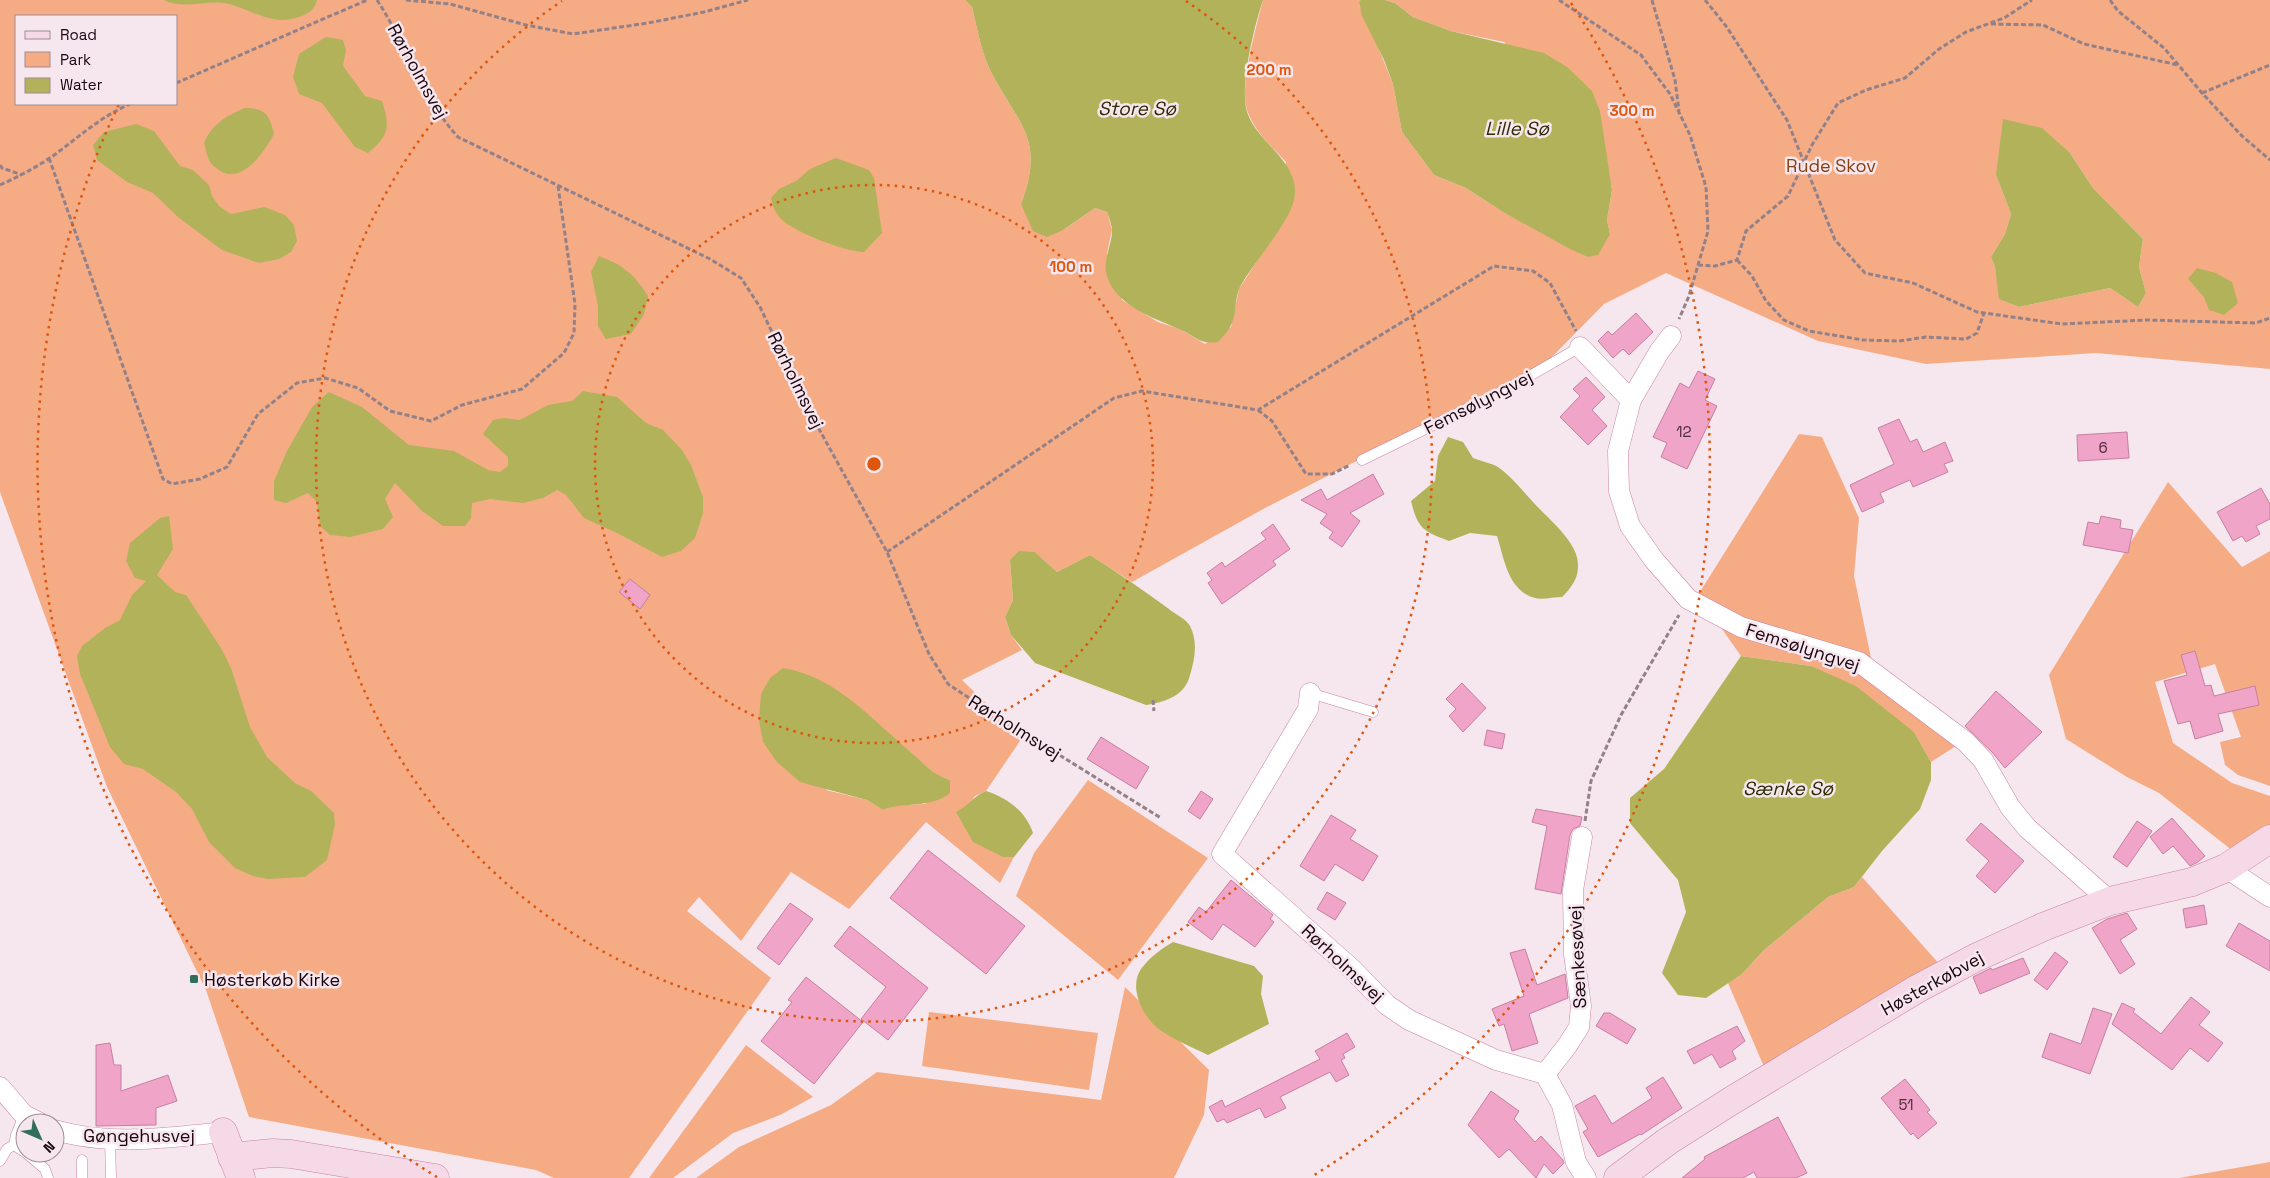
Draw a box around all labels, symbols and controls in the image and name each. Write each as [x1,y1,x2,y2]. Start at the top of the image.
legend [15,15,178,105]
street label: Rørholmsvej [383,20,453,122]
text: Road [60,25,97,44]
text: Park [60,50,91,69]
text: 200 m [1247,60,1291,79]
text: Water [60,75,103,94]
water label: Store Sø [1098,96,1177,121]
text: 300 m [1609,101,1655,120]
water label: Lille Sø [1485,116,1550,141]
park label: Rude Skov [1786,154,1876,177]
text: 100 m [1050,257,1092,276]
street label: Rørholmsvej [763,328,829,432]
street label: Femsølyngvej [1420,365,1536,439]
house number: 12 [1676,422,1692,441]
house number: 6 [2098,438,2108,457]
centre of rings [865,455,883,473]
street label: Femsølyngvej [1743,618,1863,676]
street label: Rørholmsvej [964,689,1066,765]
water label: Sænke Sø [1743,776,1834,801]
street label: Sænkesøvej [1563,905,1591,1009]
street label: Rørholmsvej [1297,919,1389,1007]
street label: Høsterkøbvej [1877,945,1987,1021]
place label: Høsterkøb Kirke [204,968,340,991]
marker: Høsterkøb Kirke [188,973,200,985]
house number: 51 [1898,1095,1914,1114]
north arrow [15,1113,65,1163]
street label: Gøngehusvej [83,1124,195,1147]
text: N [40,1138,59,1157]

